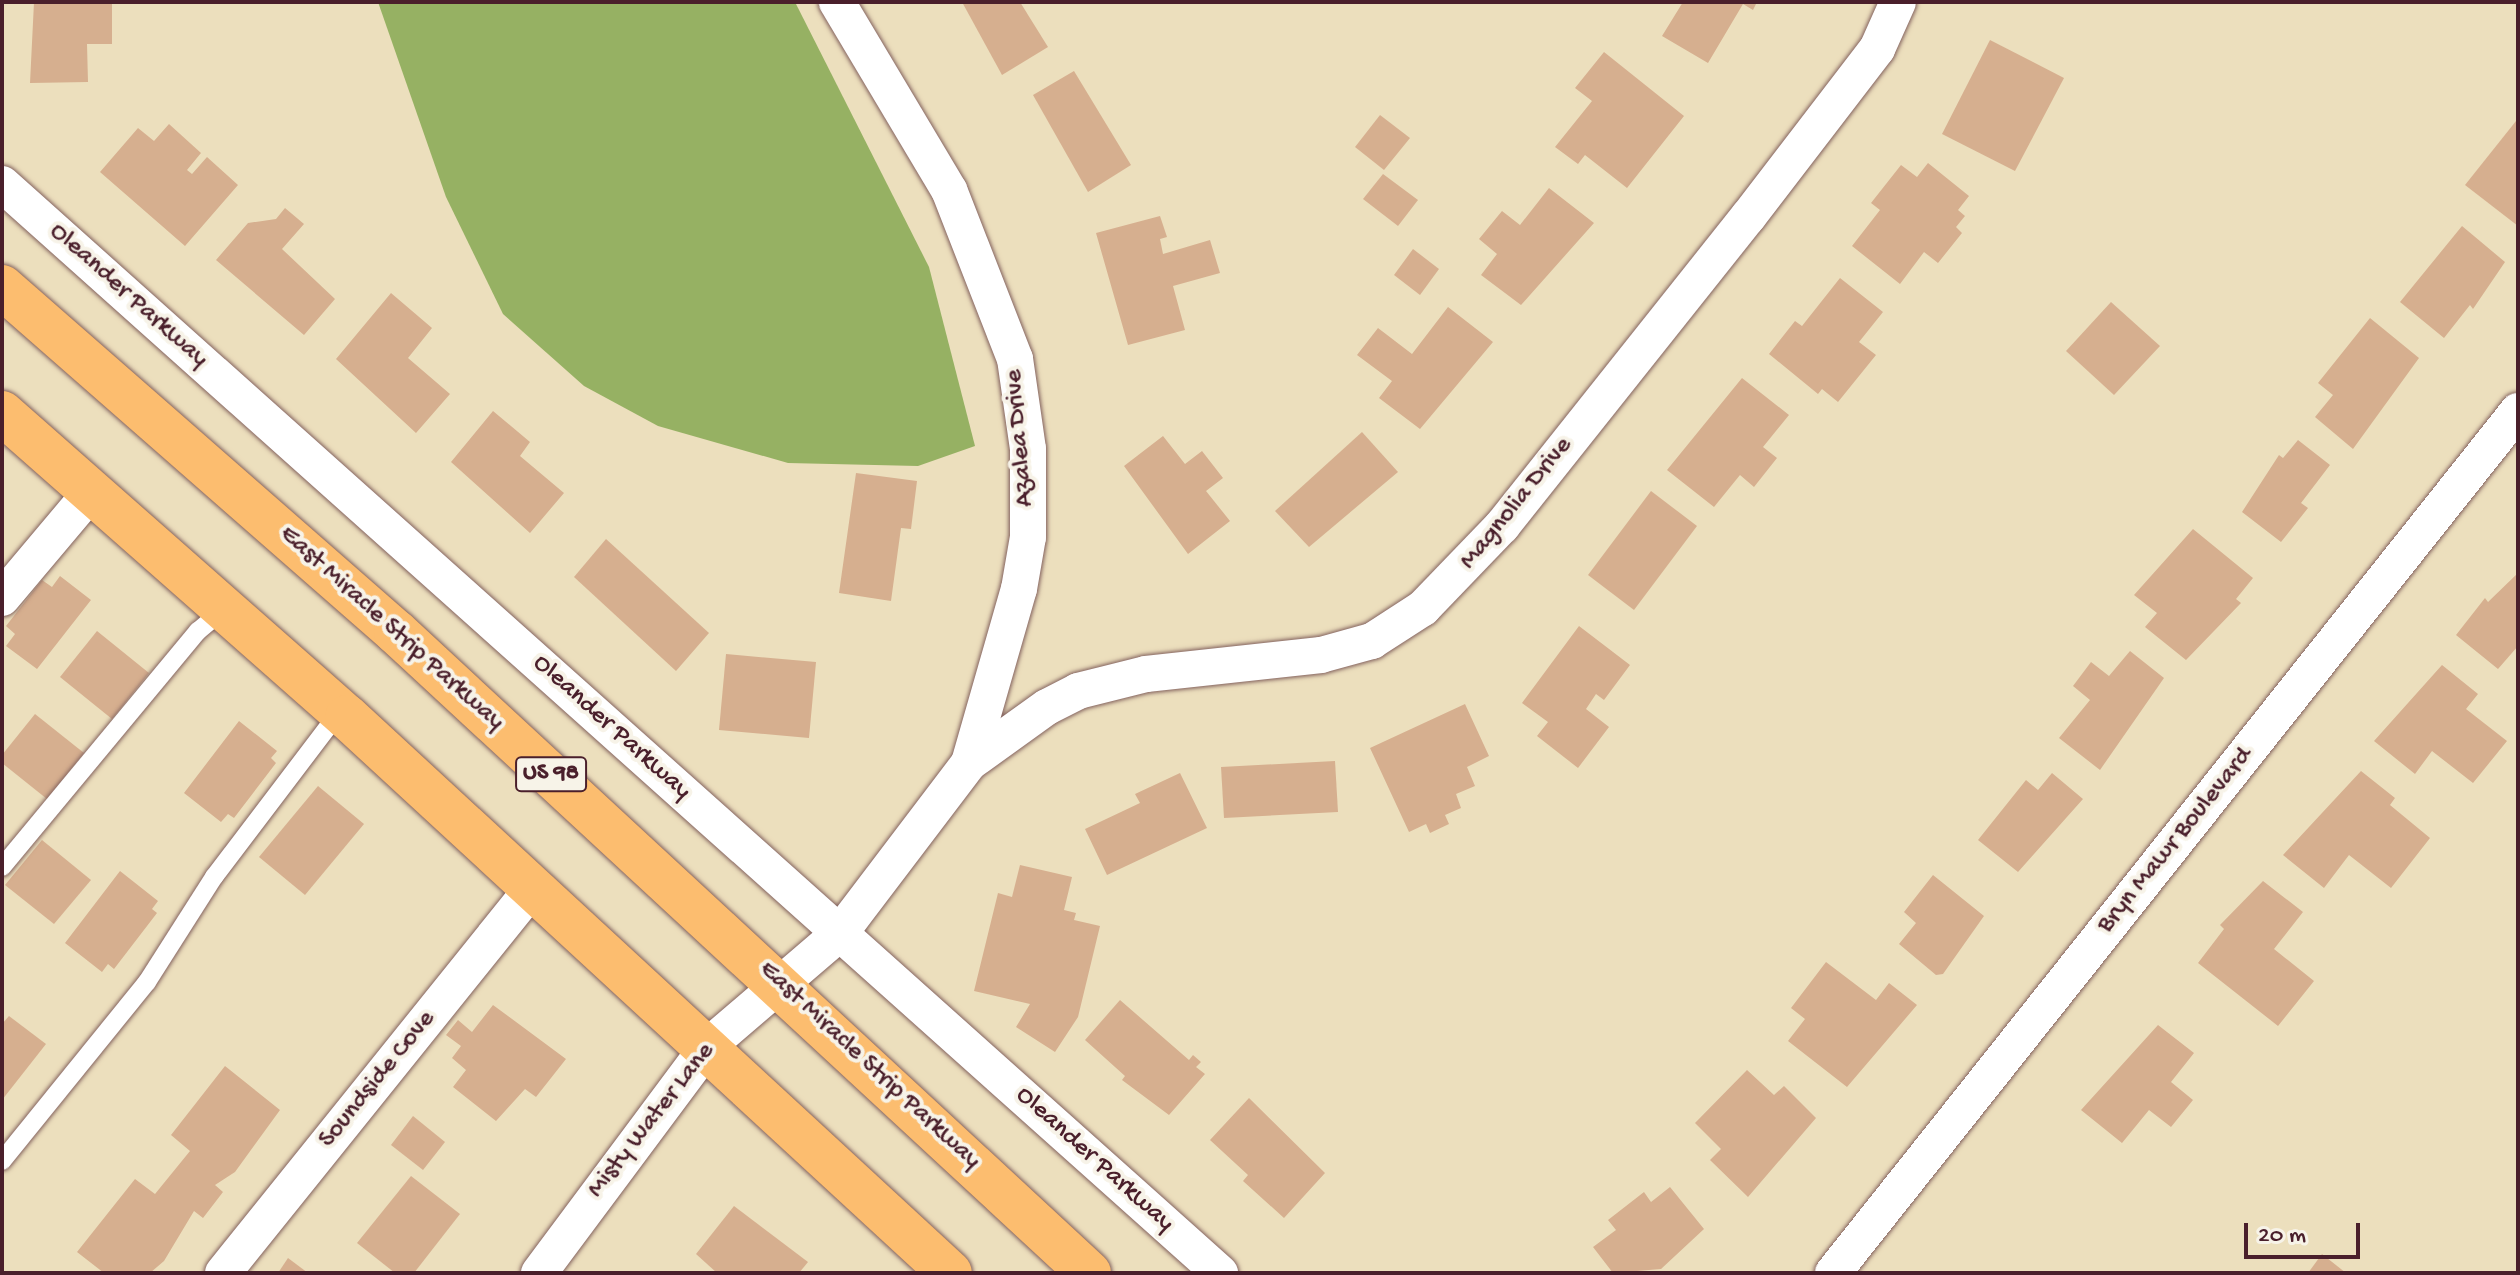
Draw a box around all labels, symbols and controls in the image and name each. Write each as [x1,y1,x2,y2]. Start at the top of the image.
street label: Oleander Parkway [42,217,214,375]
street label: Azalea Drive [999,368,1043,508]
street label: Magnolia Drive [1454,431,1580,577]
street label: East Miracle Strip Parkway [272,520,510,738]
street label: Oleander Parkway [525,649,697,807]
street label: Bryn Mawr Boulevard [2091,742,2261,940]
road number: US 98 [515,754,587,794]
street label: East Miracle Strip Parkway [752,955,986,1177]
street label: Soundside Cove [313,1005,443,1155]
street label: Misty Water Lane [582,1037,722,1205]
street label: Oleander Parkway [1008,1081,1180,1239]
scale bar [2248,1207,2364,1257]
text: 20 m [2258,1222,2306,1251]

